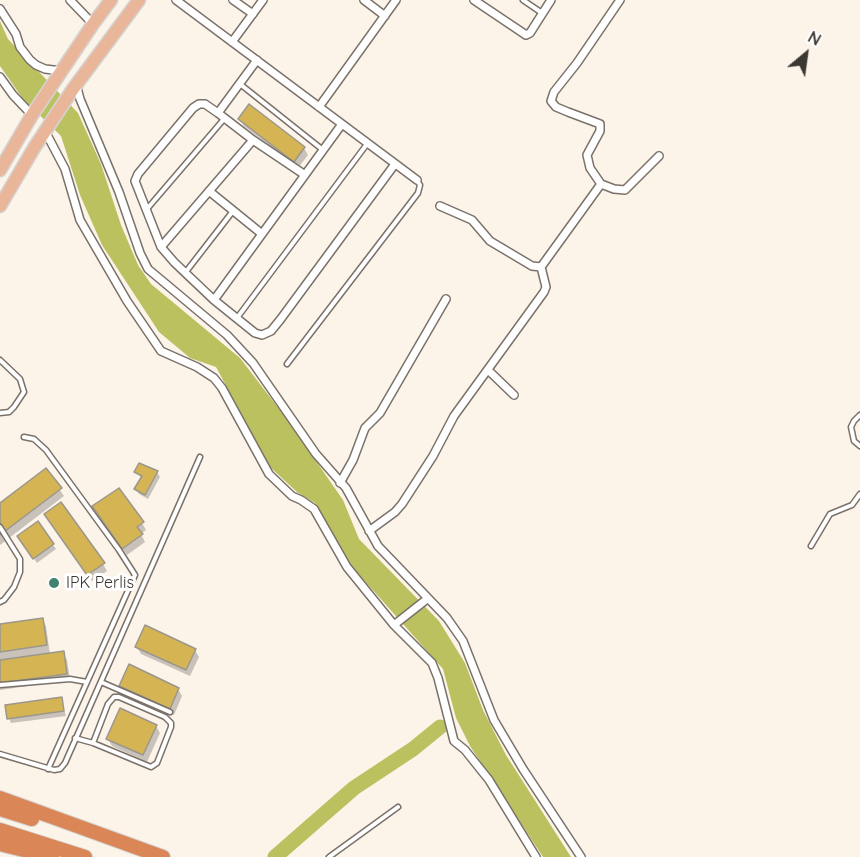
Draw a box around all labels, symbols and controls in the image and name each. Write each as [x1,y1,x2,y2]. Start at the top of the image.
north arrow [776,24,836,84]
text: N [805,27,825,50]
place label: IPK Perlis [66,573,134,593]
marker: IPK Perlis [47,576,61,590]

